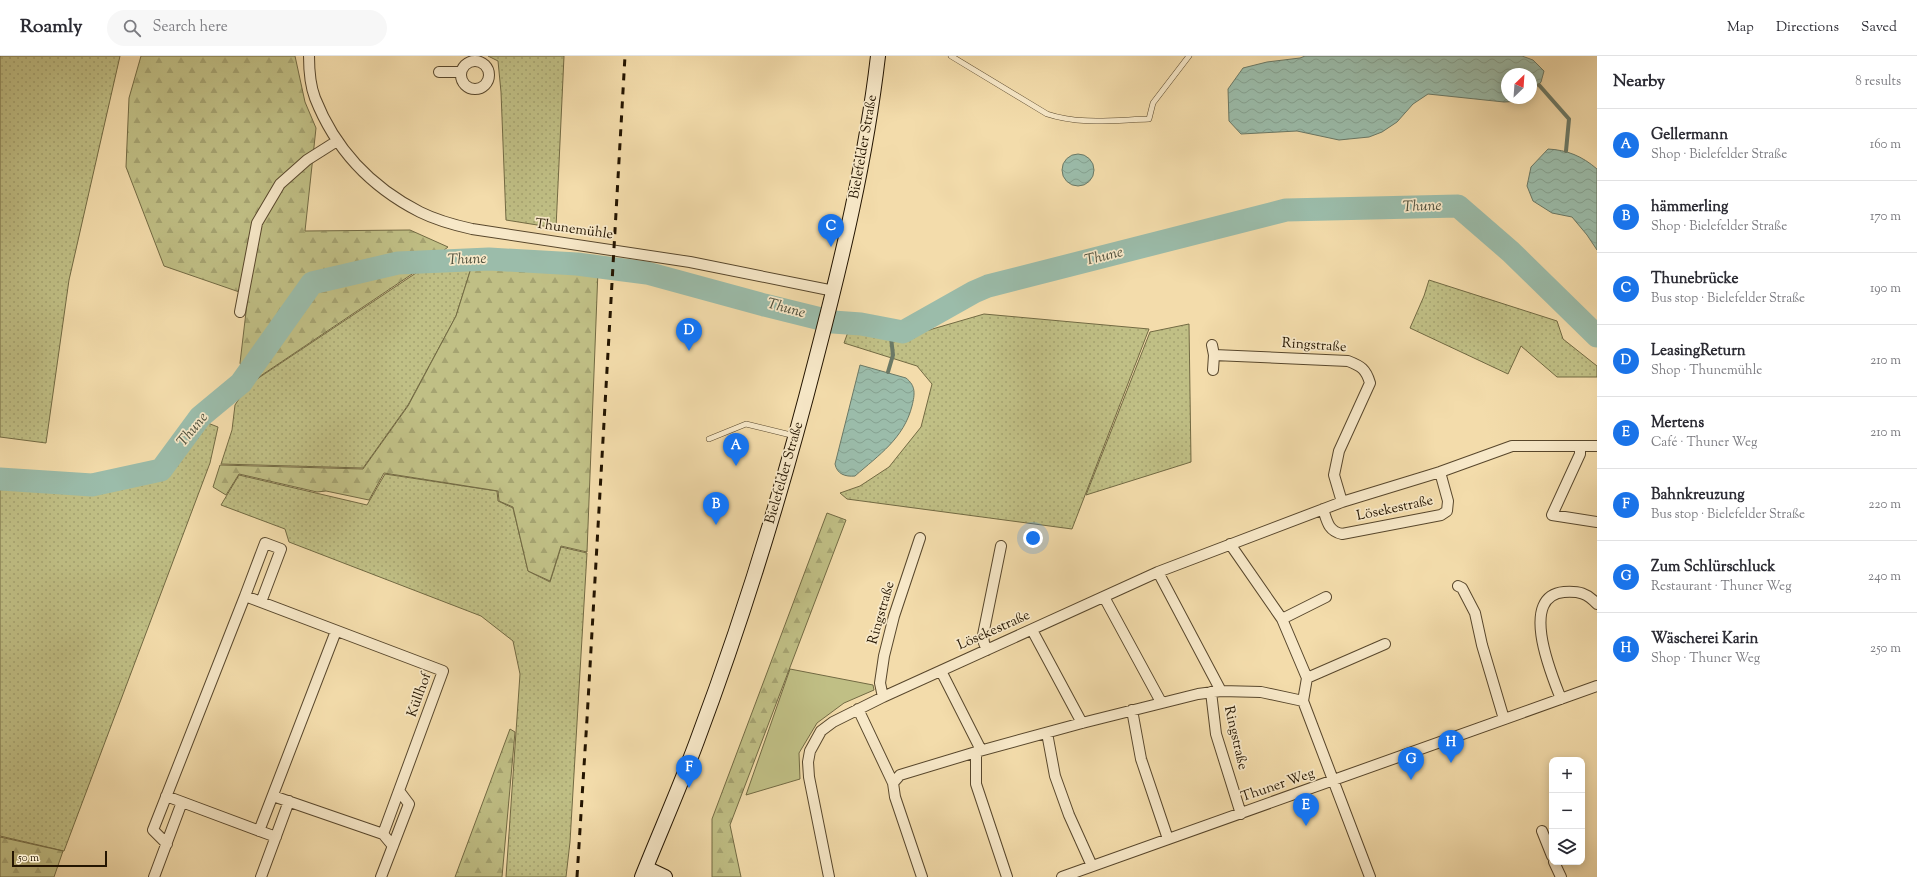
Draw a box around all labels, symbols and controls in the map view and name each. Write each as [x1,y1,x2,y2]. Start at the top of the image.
search box [107,10,387,46]
text: Roamly [20,14,83,41]
icon: search [121,17,143,39]
text: Search here [153,17,228,38]
text: Map [1727,18,1754,38]
text: Directions [1776,18,1839,38]
text: Saved [1861,18,1897,38]
north arrow [1501,68,1537,104]
text: Nearby [1613,70,1665,94]
text: 8 results [1855,73,1901,91]
street label: Bielefelder Straße [845,93,883,201]
text: Gellermann [1651,125,1728,146]
text: A [1621,136,1631,154]
text: 160 m [1870,136,1901,154]
text: Shop · Bielefelder Straße [1651,146,1787,164]
water label: Thune [1402,196,1442,218]
text: hämmerling [1651,197,1728,218]
text: B [1622,208,1630,226]
text: 170 m [1870,208,1901,226]
pin: C [818,214,844,247]
street label: Thunemühle [534,215,614,245]
text: Shop · Bielefelder Straße [1651,218,1787,236]
water label: Thune [1083,242,1125,272]
water label: Thune [447,249,487,271]
text: Thunebrücke [1651,269,1738,290]
text: C [1621,280,1631,298]
text: 190 m [1870,280,1901,298]
text: Bus stop · Bielefelder Straße [1651,290,1805,308]
water label: Thune [765,294,807,324]
pin: D [676,318,702,351]
street label: Ringstraße [1281,334,1347,358]
text: LeasingReturn [1651,341,1746,362]
text: D [1621,352,1631,370]
text: 210 m [1870,352,1901,370]
text: Shop · Thunemühle [1651,362,1762,380]
water label: Thune [173,408,213,452]
text: Mertens [1651,413,1704,434]
street label: Bielefelder Straße [761,420,809,526]
text: E [1622,424,1630,442]
text: 210 m [1870,424,1901,442]
pin: A [723,433,749,466]
text: Café · Thuner Weg [1651,434,1757,452]
text: Bahnkreuzung [1651,485,1745,506]
street label: Lösekestraße [1355,491,1435,527]
pin: B [703,492,729,525]
text: F [1622,496,1630,514]
text: 220 m [1868,496,1901,514]
text: Bus stop · Bielefelder Straße [1651,506,1805,524]
your location [1023,528,1043,548]
text: Zum Schlürschluck [1651,557,1775,578]
text: G [1621,568,1631,586]
text: 240 m [1868,568,1901,586]
text: Restaurant · Thuner Weg [1651,578,1792,596]
street label: Ringstraße [863,579,901,647]
street label: Lösekestraße [954,606,1034,656]
text: Wäscherei Karin [1651,629,1758,650]
text: H [1621,640,1631,658]
text: 250 m [1870,640,1901,658]
text: Shop · Thuner Weg [1651,650,1760,668]
street label: Küllhof [403,669,438,720]
street label: Ringstraße [1218,704,1252,772]
pin: H [1438,730,1464,763]
pin: G [1398,747,1424,780]
pin: F [676,755,702,788]
map controls [1549,757,1585,865]
button: + [1549,757,1585,793]
street label: Thuner Weg [1239,764,1318,808]
pin: E [1293,793,1319,826]
button: − [1549,793,1585,829]
button: layers [1549,829,1585,865]
scale bar [12,849,107,868]
text: 50 m [18,850,39,866]

